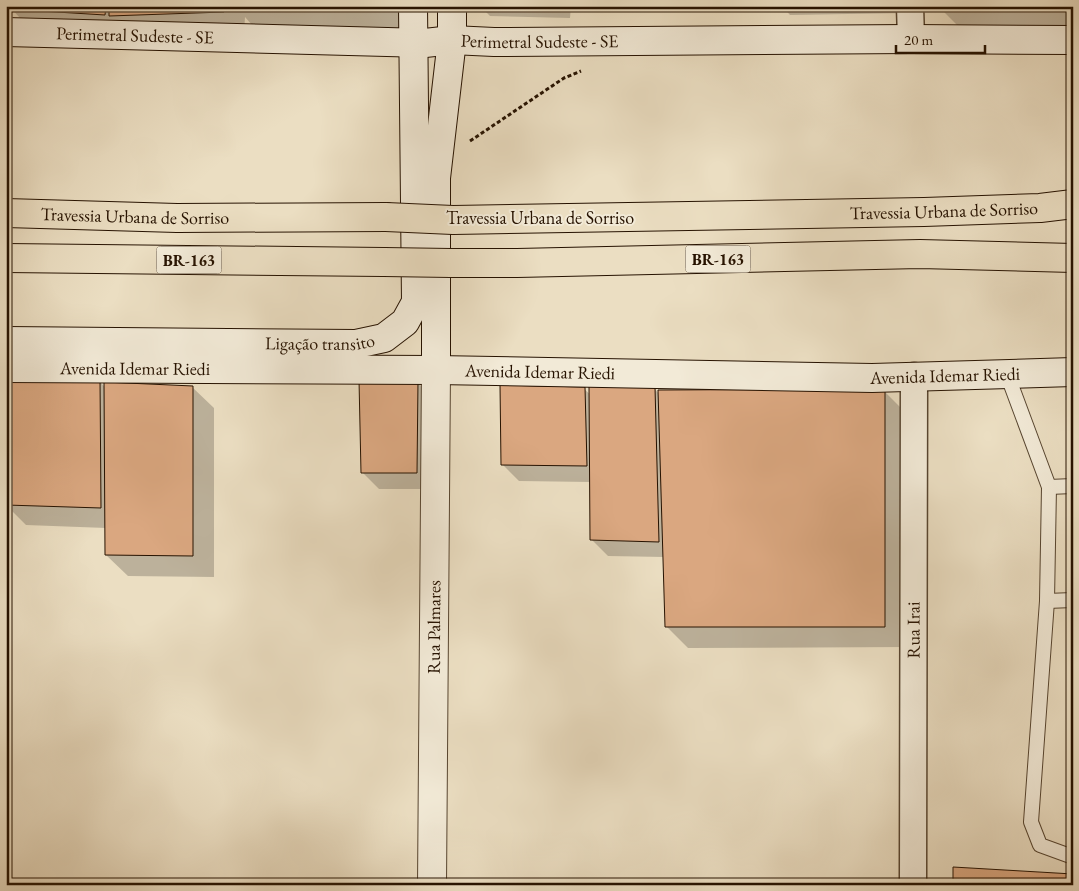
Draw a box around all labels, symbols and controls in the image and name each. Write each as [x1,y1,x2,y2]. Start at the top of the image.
street label: Perimetral Sudeste - SE [56,21,214,48]
scale bar [896,22,985,54]
street label: Perimetral Sudeste - SE [460,28,619,53]
text: 20 m [904,30,933,49]
street label: Travessia Urbana de Sorriso [850,196,1039,224]
street label: Travessia Urbana de Sorriso [40,202,229,229]
street label: Travessia Urbana de Sorriso [446,206,634,229]
road number: BR-163 [686,245,750,272]
road number: BR-163 [156,246,222,274]
street label: Ligação transito [265,328,377,355]
street label: Avenida Idemar Riedi [59,356,211,380]
street label: Avenida Idemar Riedi [464,359,616,384]
street label: Avenida Idemar Riedi [868,362,1021,389]
street label: Rua Palmares [422,580,445,674]
street label: Rua Irai [901,601,925,658]

